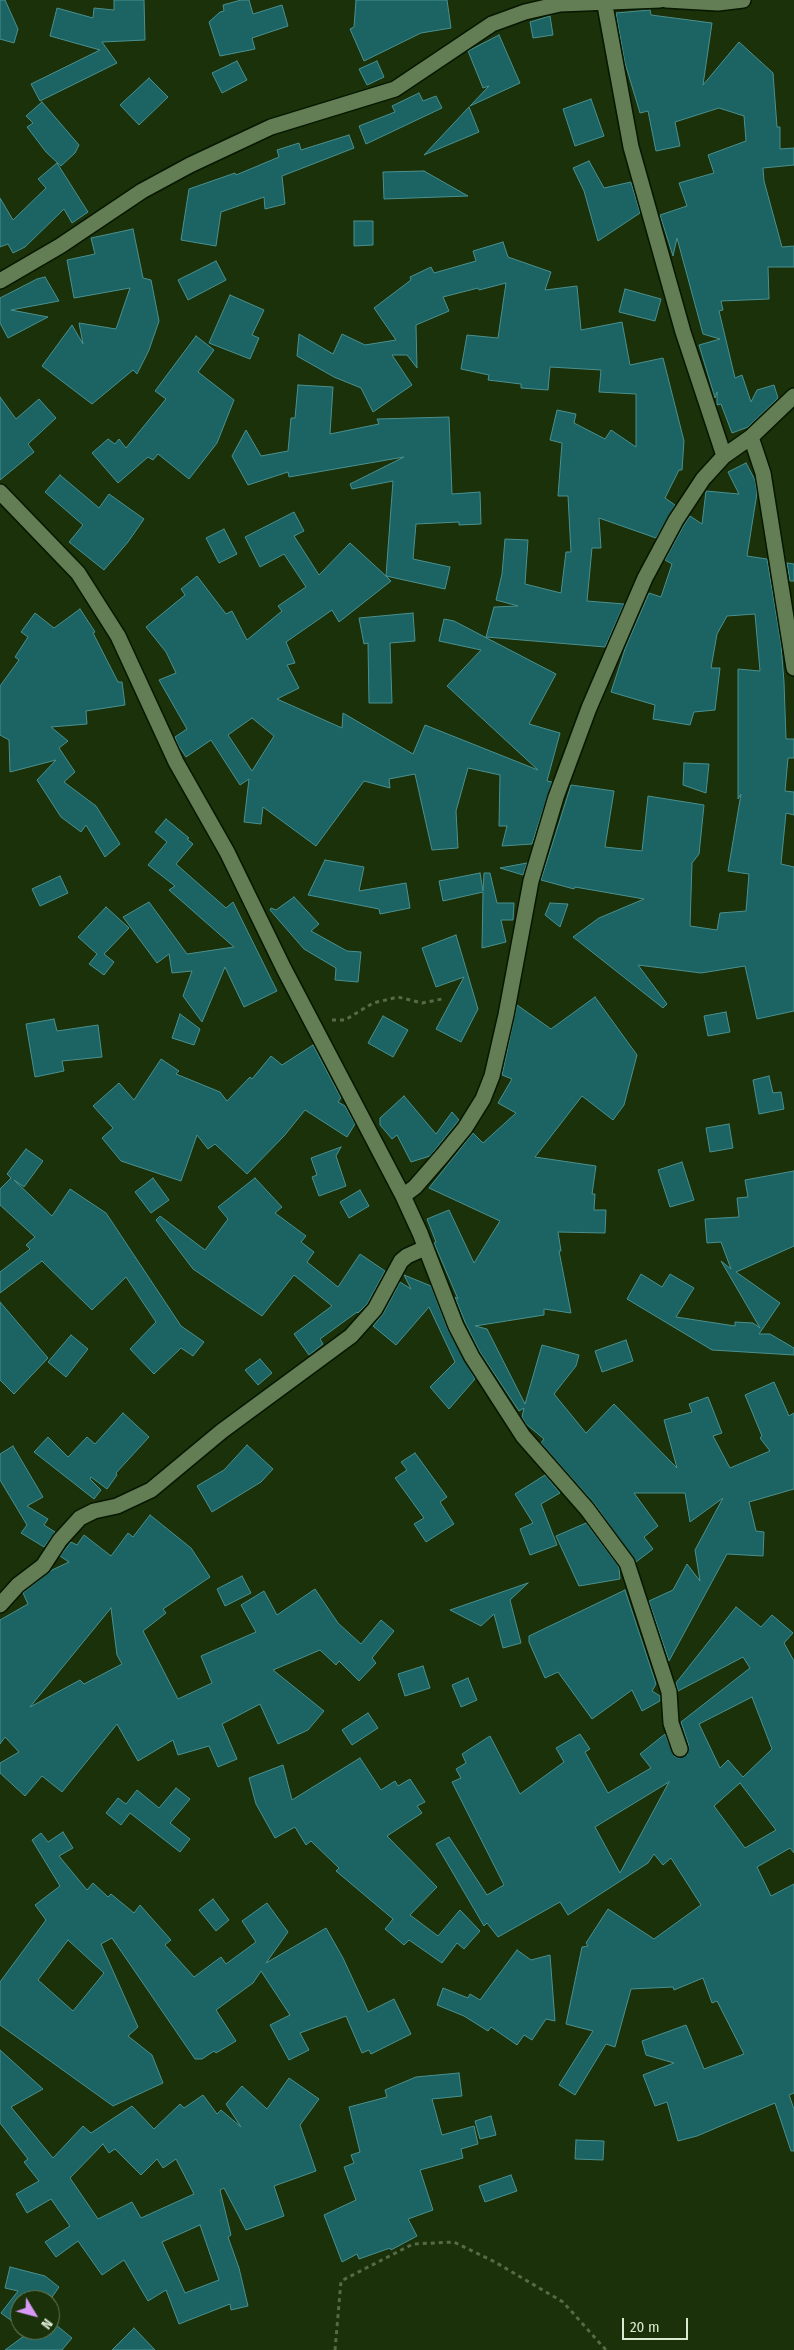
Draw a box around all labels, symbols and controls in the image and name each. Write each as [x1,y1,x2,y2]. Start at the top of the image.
north arrow [10,2290,60,2340]
scale bar [624,2308,690,2340]
text: N [37,2315,56,2332]
text: 20 m [630,2318,660,2336]

